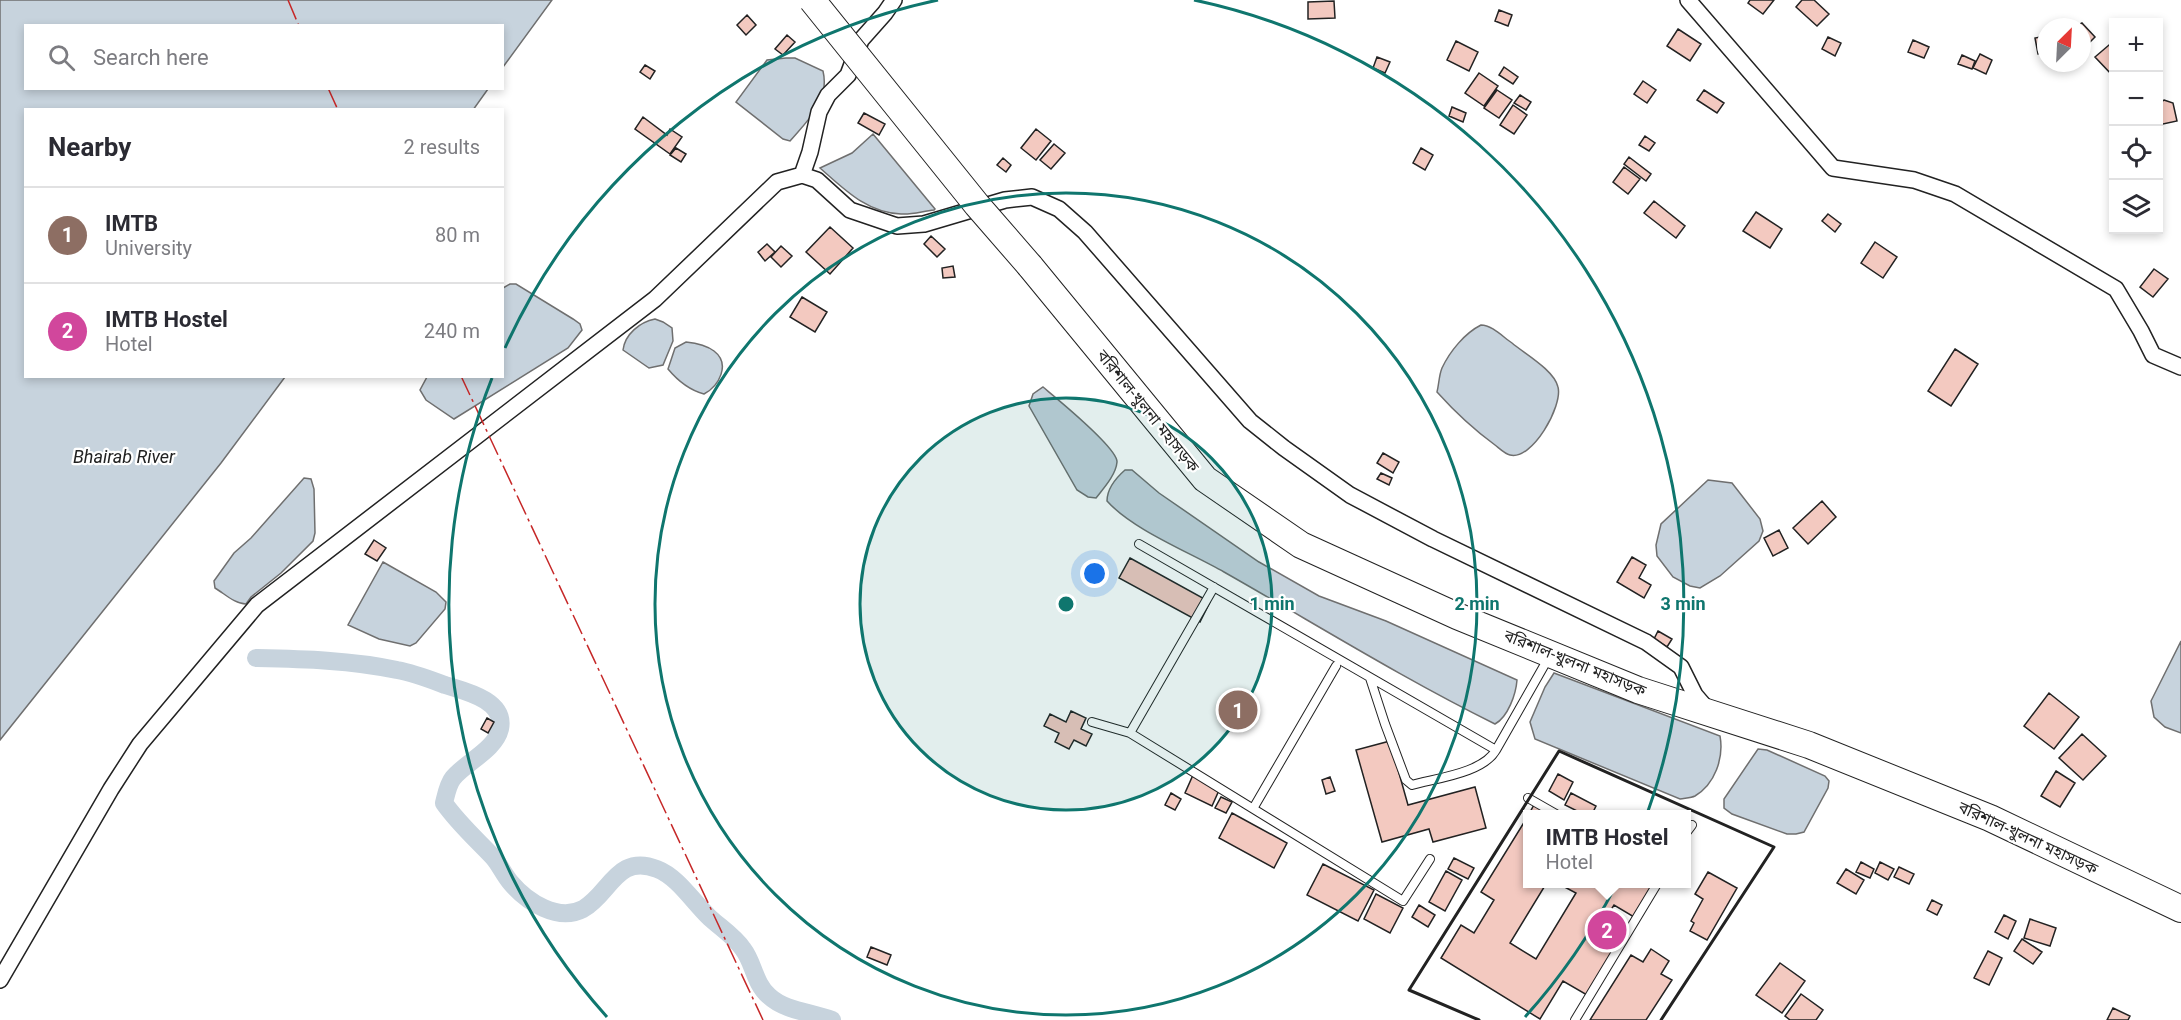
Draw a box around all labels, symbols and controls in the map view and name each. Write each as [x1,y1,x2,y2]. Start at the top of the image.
north arrow [2037,18,2091,72]
map controls [2109,18,2163,234]
button: + [2109,18,2163,72]
search box [24,24,504,90]
icon: search [45,41,78,74]
text: Search here [93,45,209,70]
button: − [2109,72,2163,126]
button: locate [2109,126,2163,180]
text: Nearby [48,132,131,162]
text: 2 results [404,135,480,159]
button: layers [2109,180,2163,234]
text: IMTB [105,211,158,236]
text: 1 [62,223,73,247]
text: 80 m [435,223,480,247]
text: University [105,236,192,260]
text: IMTB Hostel [105,307,228,332]
text: 2 [62,319,73,343]
text: 240 m [424,319,480,343]
text: Hotel [105,332,153,356]
street label: বরিশাল-খুলনা মহাসড়ক [1092,345,1204,477]
water label: Bhairab River [73,446,176,467]
your location [1080,559,1109,588]
text: 1 min [1249,593,1295,614]
text: 2 min [1454,593,1500,614]
text: 3 min [1660,593,1706,614]
centre of rings [1056,594,1076,614]
street label: বরিশাল-খুলনা মহাসড়ক [1500,625,1650,701]
pin: 1 [1218,688,1258,732]
street label: বরিশাল-খুলনা মহাসড়ক [1954,797,2102,879]
popup [1523,810,1691,888]
text: IMTB Hostel [1546,825,1668,850]
text: Hotel [1546,850,1593,874]
pin: 2 [1588,908,1626,952]

